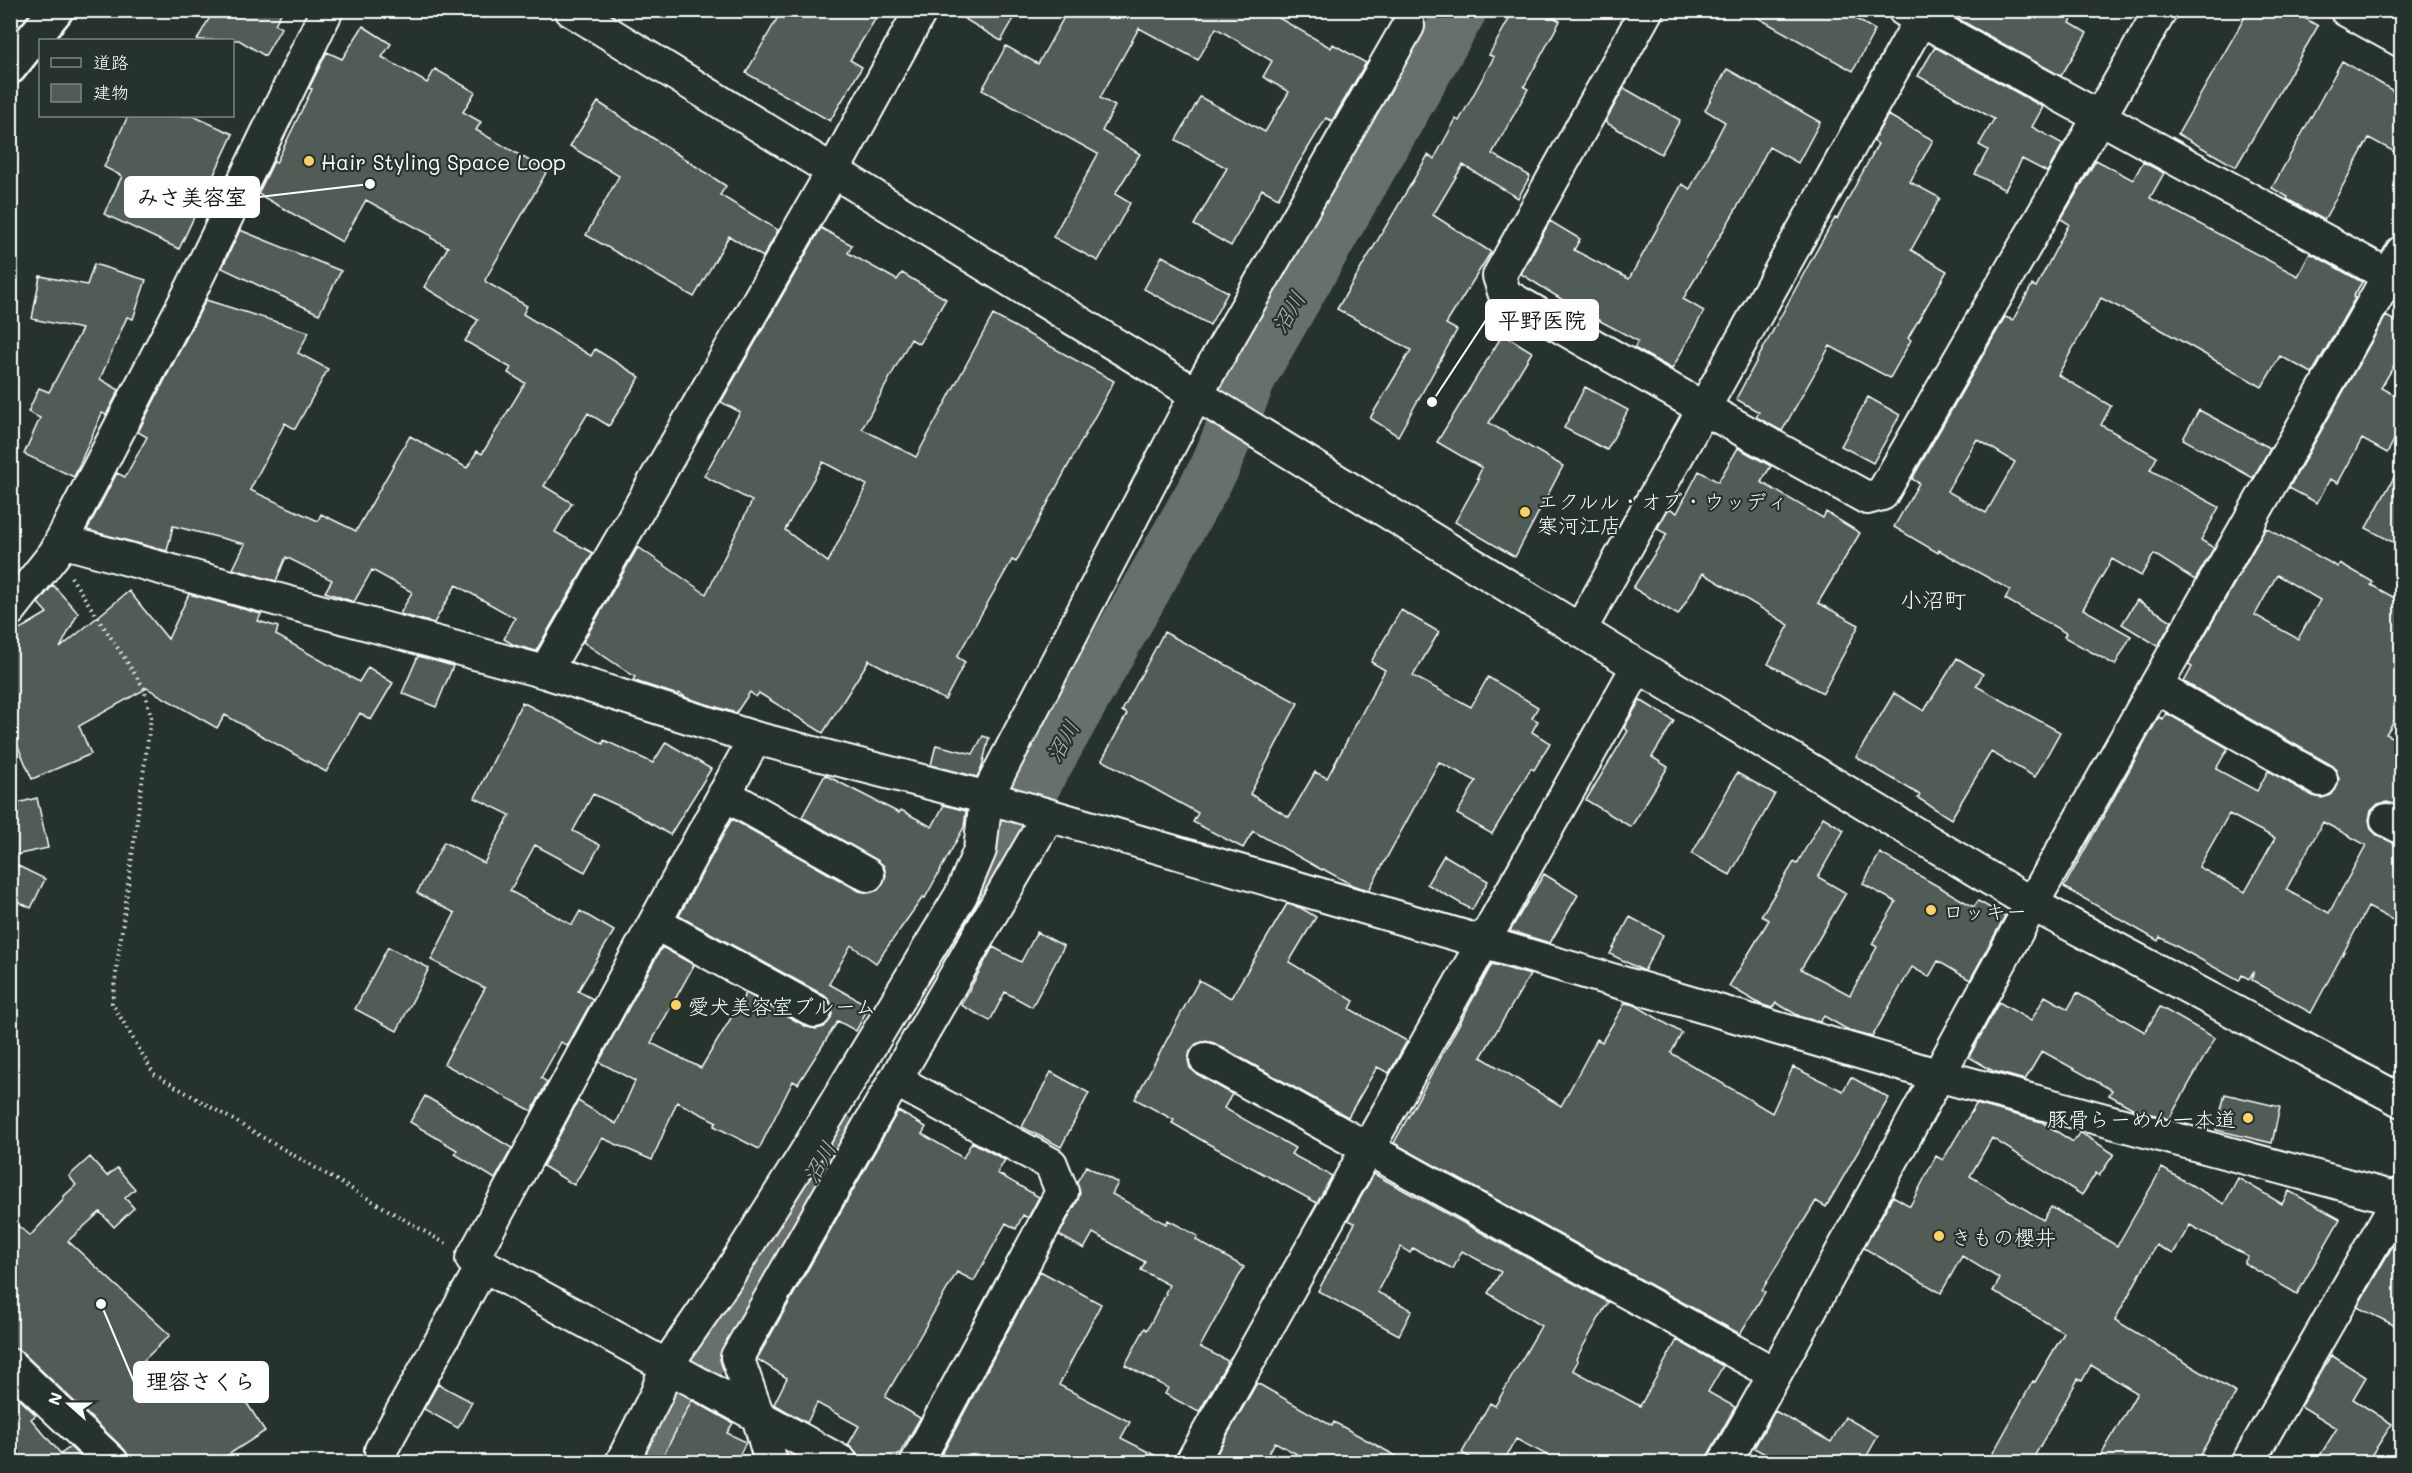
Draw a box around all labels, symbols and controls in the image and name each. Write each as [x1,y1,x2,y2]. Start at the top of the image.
legend [39,39,234,117]
text: 道路 [93,50,129,74]
text: 建物 [93,80,129,104]
place label: Hair Styling Space Loop [321,148,566,175]
marker: Hair Styling Space Loop [302,154,316,168]
callout: みさ美容室 [125,177,259,217]
text: みさ美容室 [137,182,247,211]
water label: 沼川 [1264,286,1312,338]
callout: 平野医院 [1486,300,1598,340]
text: 平野医院 [1498,305,1586,334]
place label: エクルル・オブ・ウッディ 寒河江店 [1537,487,1788,538]
marker: エクルル・オブ・ウッディ 寒河江店 [1518,505,1532,519]
district label: 小沼町 [1900,585,1966,614]
water label: 沼川 [1039,715,1085,767]
place label: ロッキー [1943,897,2027,924]
marker: ロッキー [1924,903,1938,917]
place label: 愛犬美容室ブルーム [688,992,876,1019]
marker: 愛犬美容室ブルーム [669,998,683,1012]
place label: 豚骨らーめん一本道 [2047,1105,2236,1132]
marker: 豚骨らーめん一本道 [2241,1111,2255,1125]
water label: 沼川 [795,1136,843,1188]
place label: きもの櫻井 [1951,1223,2056,1250]
marker: きもの櫻井 [1932,1229,1946,1243]
callout: 理容さくら [134,1362,268,1402]
text: 理容さくら [146,1366,256,1395]
north arrow [39,1374,99,1434]
text: N [43,1389,67,1408]

